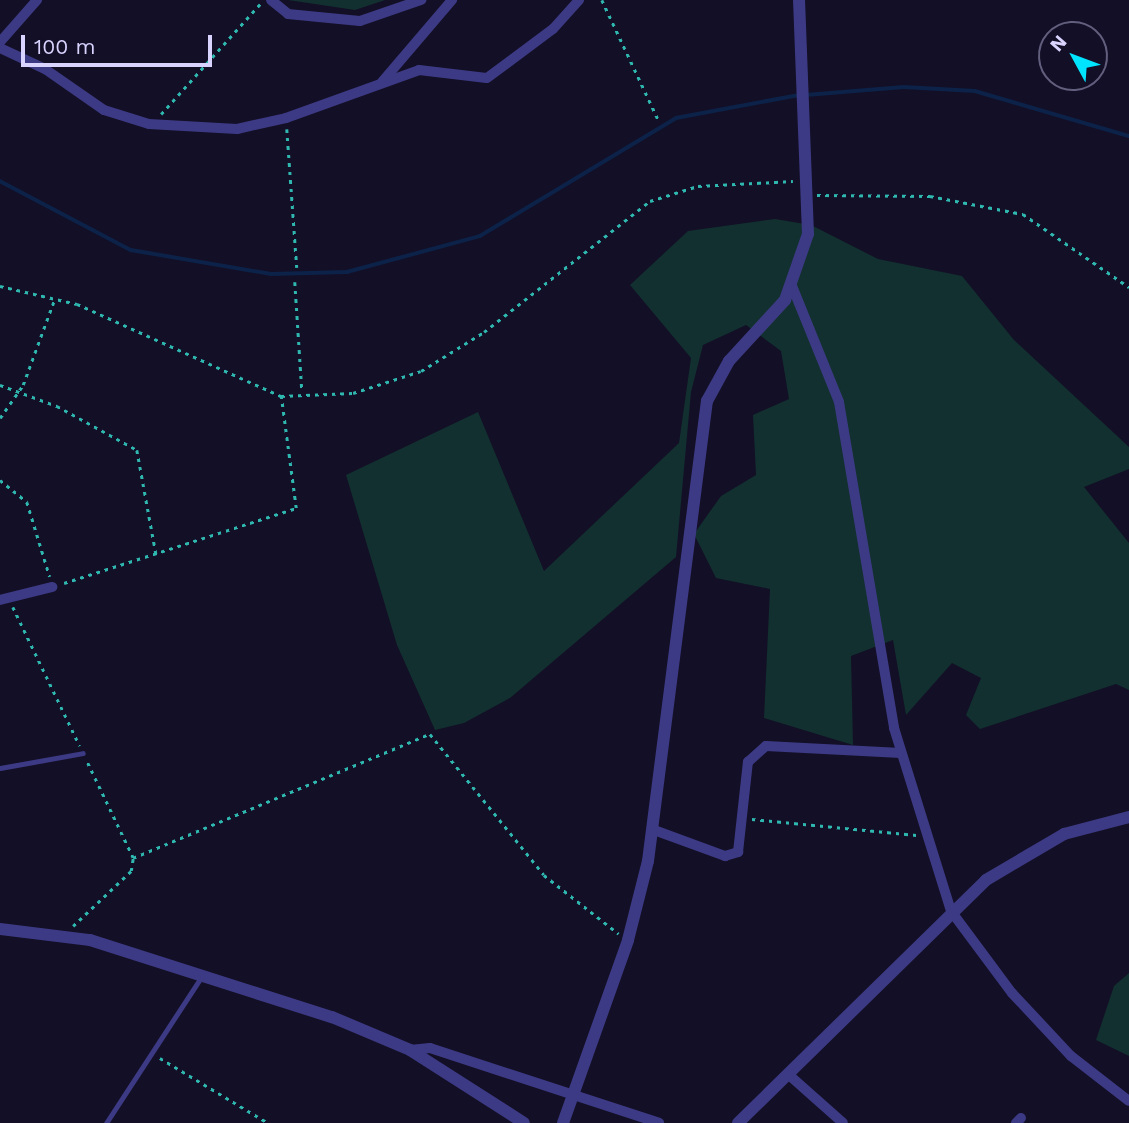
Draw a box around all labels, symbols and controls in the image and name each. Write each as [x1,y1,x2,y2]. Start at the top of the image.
scale bar [24,21,215,65]
north arrow [1038,21,1108,91]
text: N [1045,30,1072,56]
text: 100 m [34,34,96,59]

